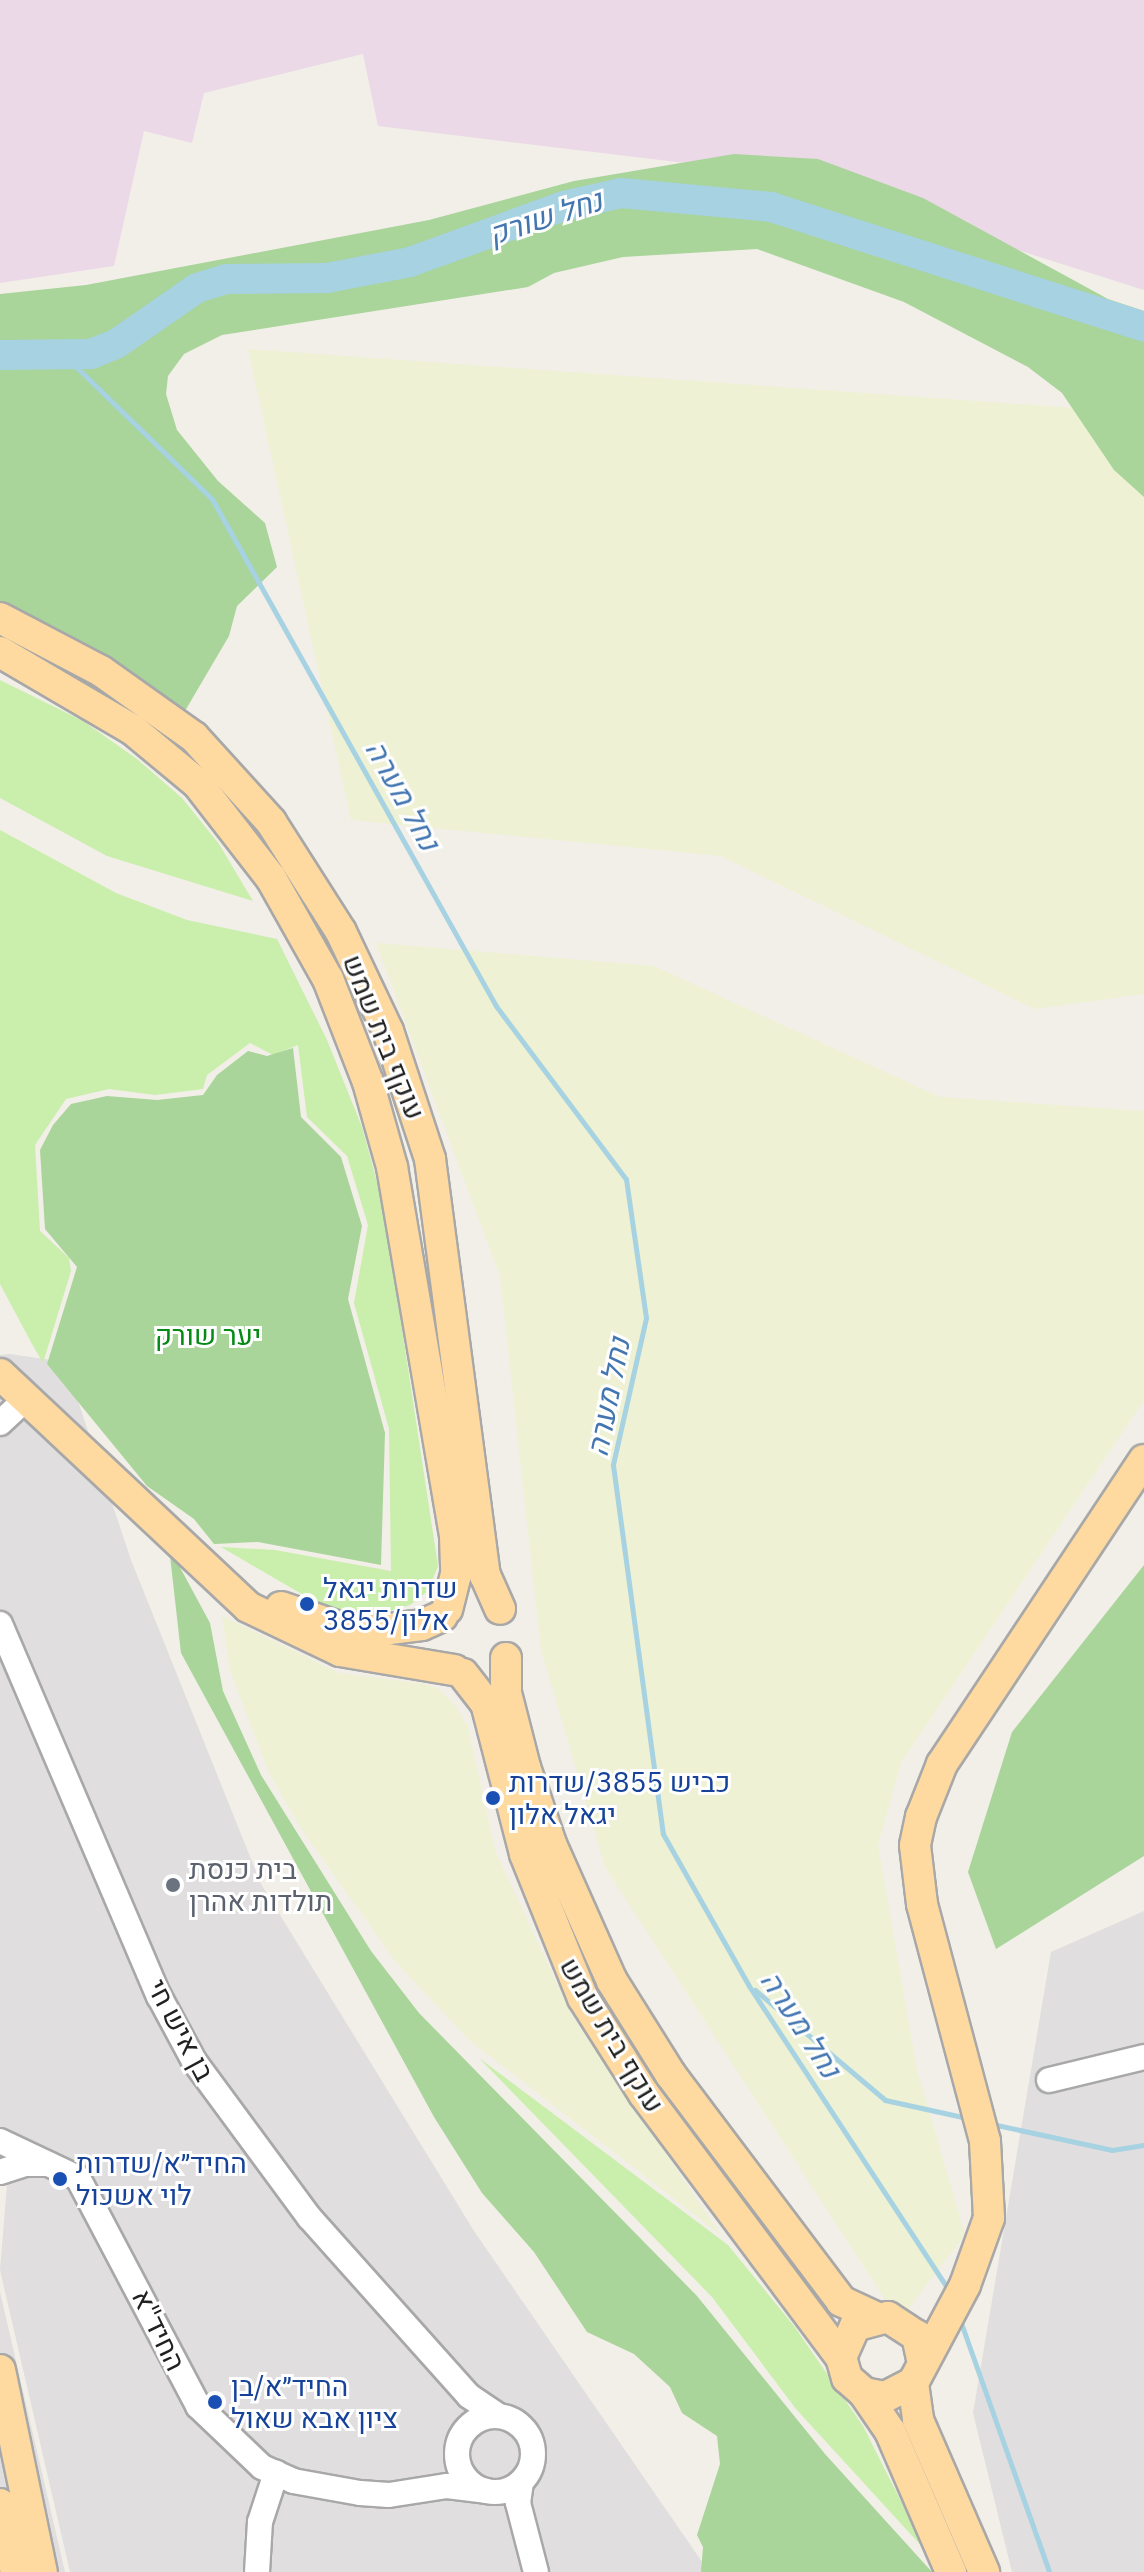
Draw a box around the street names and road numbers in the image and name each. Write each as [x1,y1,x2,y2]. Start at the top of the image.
street label: עוקף בית שמש [336,950,432,1124]
street label: עוקף בית שמש [553,1952,671,2118]
street label: בן איש חי [140,1974,222,2086]
street label: החיד"א [125,2284,193,2376]

